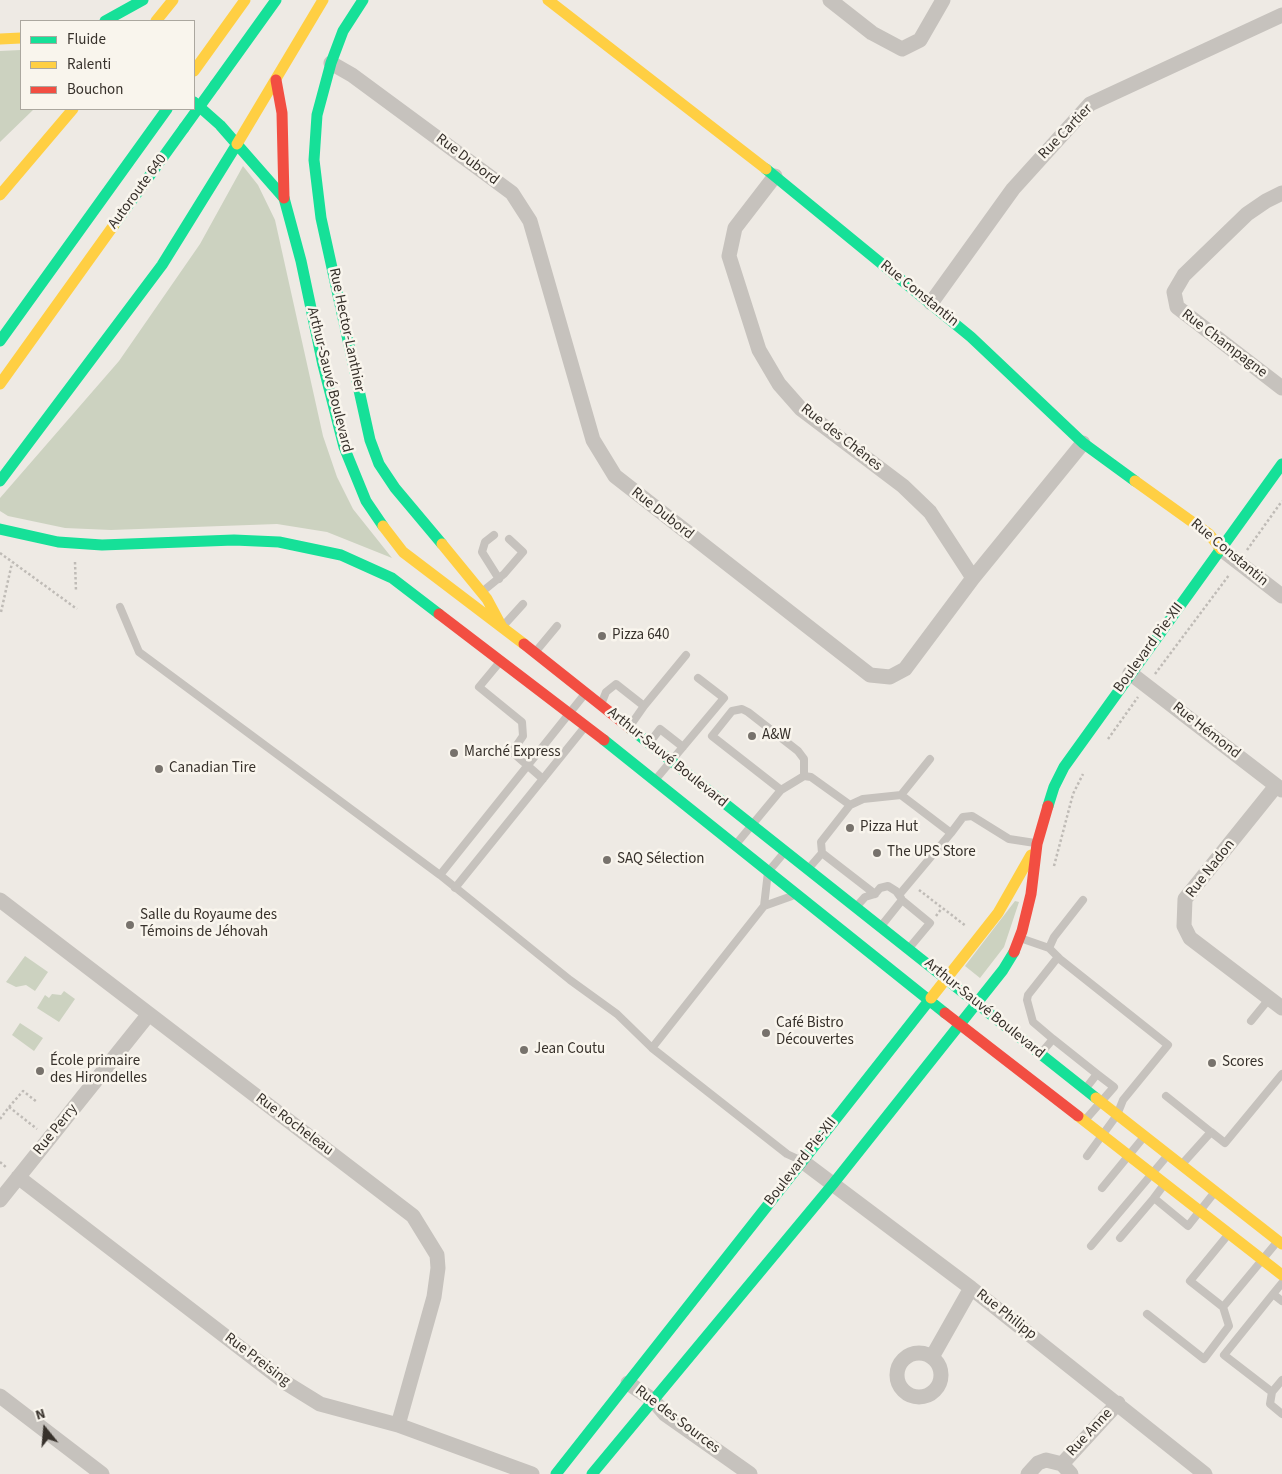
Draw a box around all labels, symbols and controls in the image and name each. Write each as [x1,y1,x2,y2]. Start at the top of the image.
legend [20,20,195,110]
text: Fluide [67,29,106,50]
text: Ralenti [67,54,111,75]
text: Bouchon [67,79,123,100]
street label: Rue Cartier [1035,101,1097,163]
street label: Rue Dubord [432,130,502,190]
street label: Autoroute 640 [105,151,171,233]
street label: Rue Constantin [876,257,962,331]
street label: Rue Hector-Lanthier [324,266,368,394]
street label: Arthur-Sauvé Boulevard [302,305,356,455]
street label: Rue Champagne [1178,306,1270,382]
street label: Rue des Chênes [797,401,885,475]
street label: Rue Dubord [627,484,697,544]
street label: Rue Constantin [1187,515,1271,591]
street label: Boulevard Pie-XII [1110,600,1188,696]
place label: Pizza 640 [612,627,670,645]
marker: Pizza 640 [596,630,608,642]
street label: Rue Hémond [1168,699,1244,763]
street label: Arthur-Sauvé Boulevard [603,704,731,812]
place label: A&W [762,727,791,745]
marker: A&W [746,730,758,742]
place label: Marché Express [464,744,560,762]
marker: Marché Express [448,747,460,759]
place label: Canadian Tire [169,760,256,778]
marker: Canadian Tire [153,763,165,775]
place label: Pizza Hut [860,819,918,837]
marker: Pizza Hut [844,822,856,834]
street label: Rue Nadon [1183,836,1239,902]
place label: The UPS Store [887,844,976,862]
marker: The UPS Store [871,847,883,859]
place label: SAQ Sélection [617,851,704,869]
marker: SAQ Sélection [601,854,613,866]
place label: Salle du Royaume des Témoins de Jéhovah [140,907,277,942]
marker: Salle du Royaume des Témoins de Jéhovah [124,919,136,931]
street label: Arthur-Sauvé Boulevard [920,955,1048,1063]
place label: Café Bistro Découvertes [776,1015,854,1050]
marker: Café Bistro Découvertes [760,1027,772,1039]
place label: Jean Coutu [534,1041,605,1059]
marker: Jean Coutu [518,1044,530,1056]
place label: École primaire des Hirondelles [50,1053,147,1088]
place label: Scores [1222,1054,1263,1072]
marker: Scores [1206,1057,1218,1069]
marker: École primaire des Hirondelles [34,1065,46,1077]
street label: Rue Rocheleau [251,1090,337,1160]
street label: Rue Perry [30,1101,82,1159]
street label: Boulevard Pie-XII [761,1114,841,1210]
street label: Rue Philipp [972,1286,1040,1344]
street label: Rue Preising [221,1329,293,1391]
street label: Rue des Sources [631,1382,723,1458]
north arrow [20,1404,70,1454]
text: N [33,1404,48,1426]
street label: Rue Anne [1063,1405,1117,1461]

